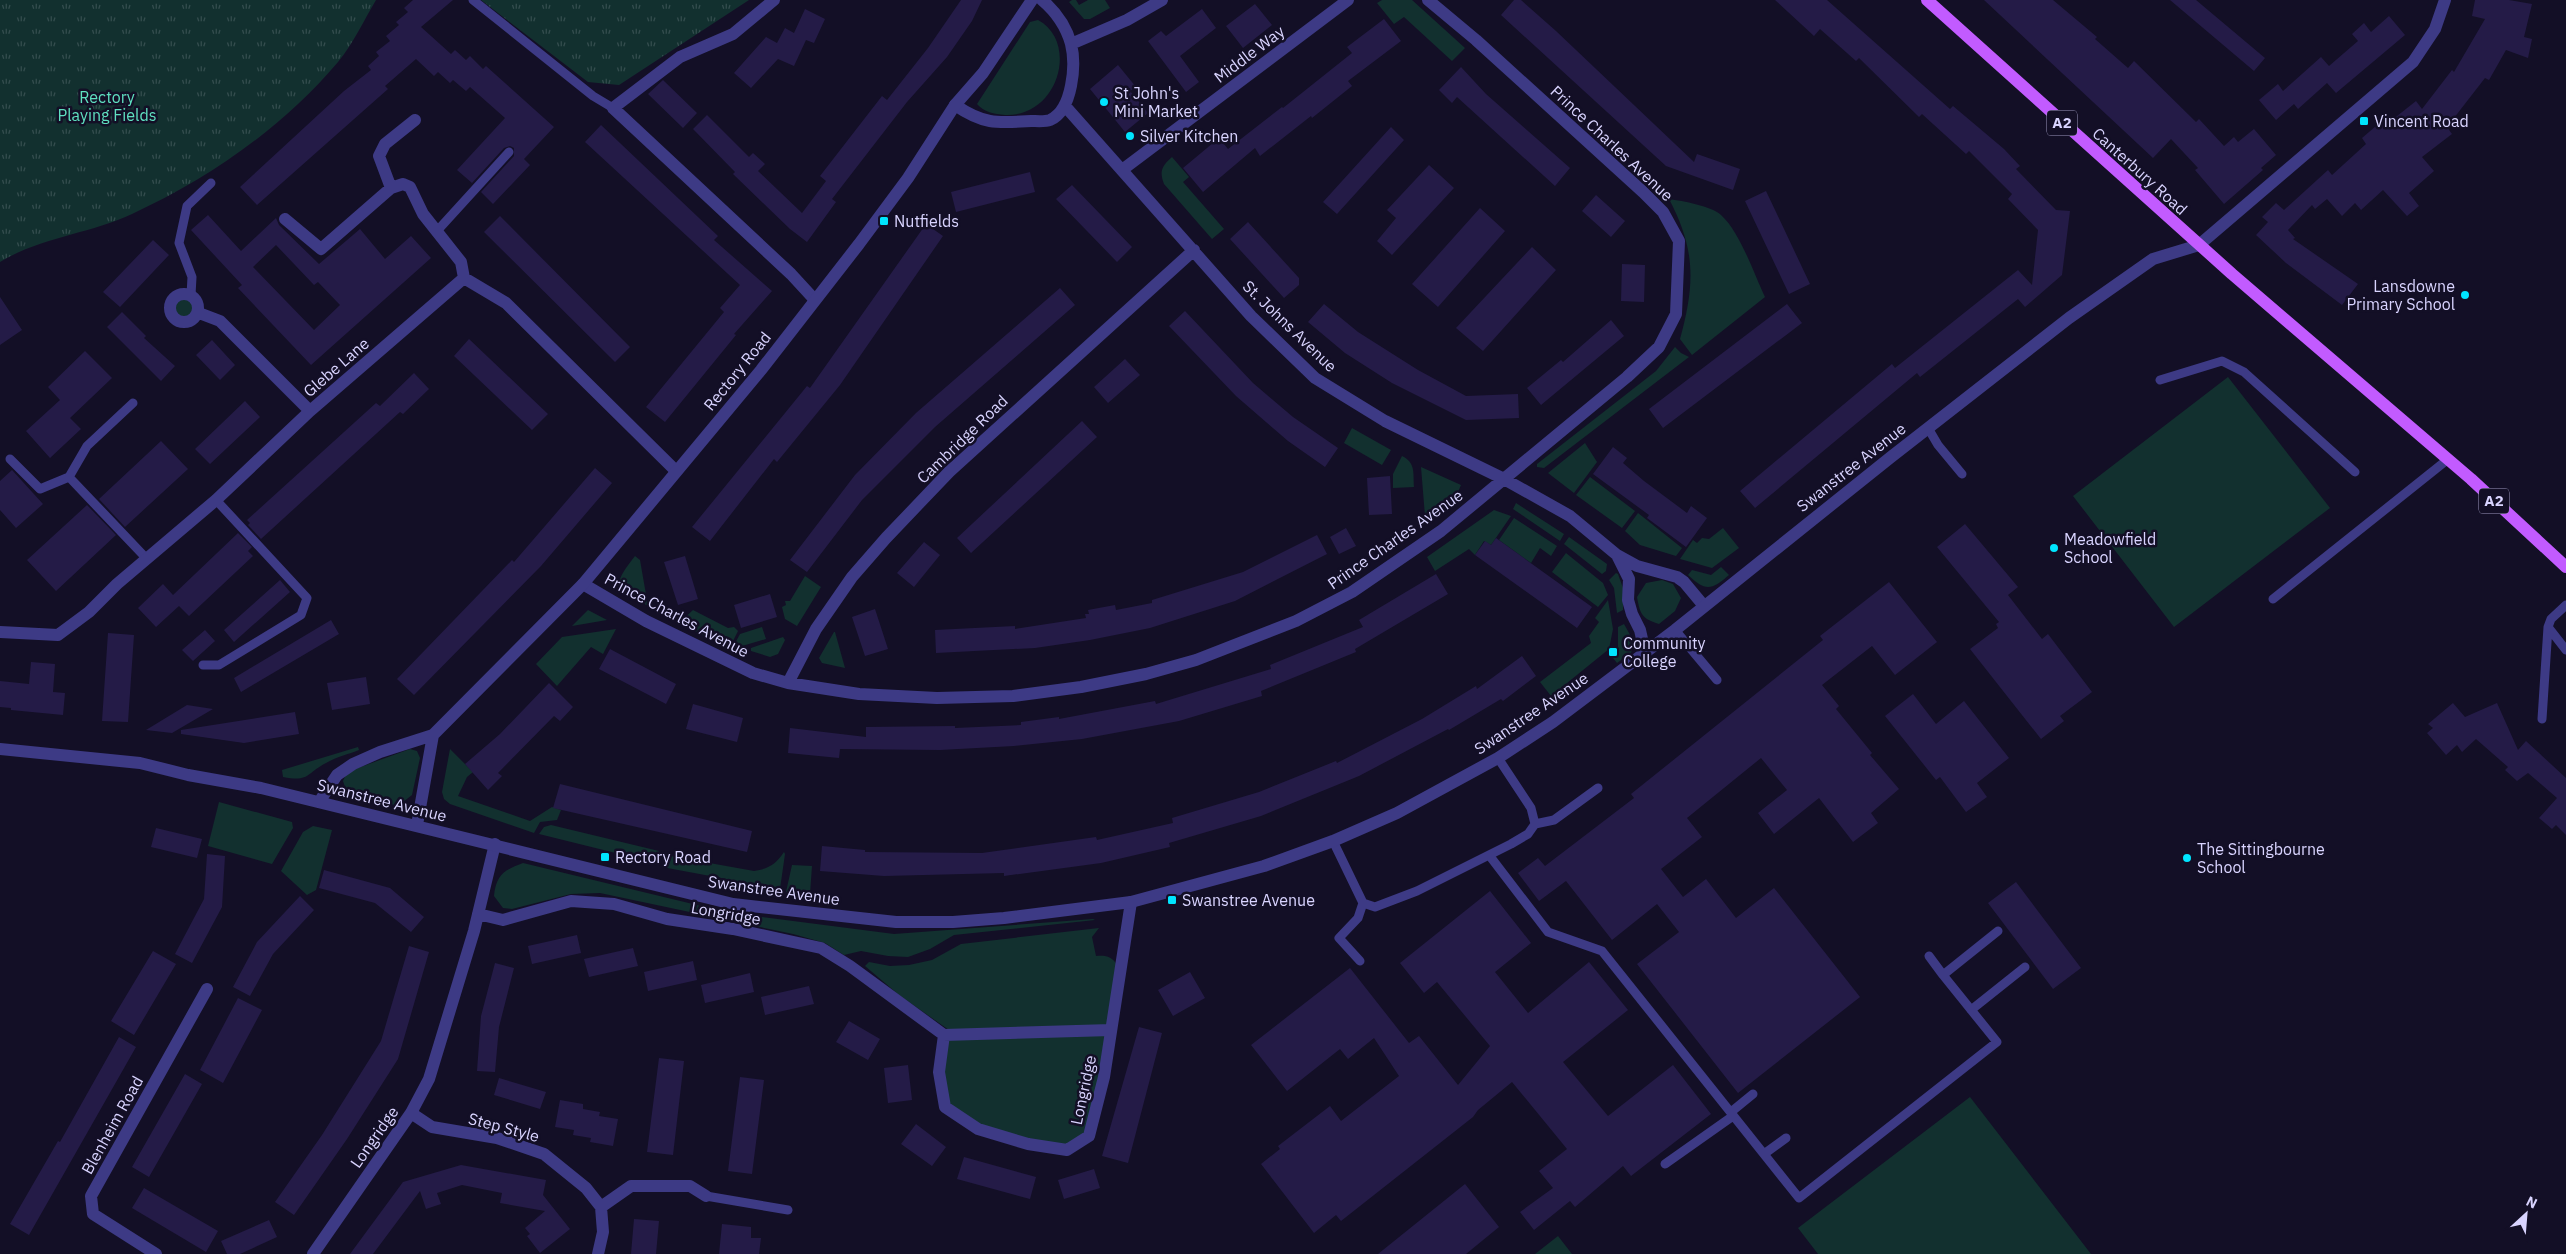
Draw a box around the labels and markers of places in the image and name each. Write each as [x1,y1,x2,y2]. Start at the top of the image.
place label: St John's Mini Market [1114,83,1198,121]
marker: St John's Mini Market [1098,96,1110,108]
place label: Vincent Road [2374,111,2469,131]
marker: Vincent Road [2358,115,2370,127]
place label: Silver Kitchen [1140,126,1238,146]
marker: Silver Kitchen [1124,130,1136,142]
place label: Nutfields [894,211,959,231]
marker: Nutfields [878,215,890,227]
place label: Lansdowne Primary School [2347,276,2455,314]
marker: Lansdowne Primary School [2459,289,2471,301]
place label: Meadowfield School [2064,529,2156,567]
marker: Meadowfield School [2048,542,2060,554]
place label: Community College [1623,633,1706,671]
marker: Community College [1607,646,1619,658]
place label: The Sittingbourne School [2197,839,2325,877]
place label: Rectory Road [615,847,711,867]
marker: Rectory Road [599,851,611,863]
marker: The Sittingbourne School [2181,852,2193,864]
place label: Swanstree Avenue [1182,890,1315,910]
marker: Swanstree Avenue [1166,894,1178,906]

